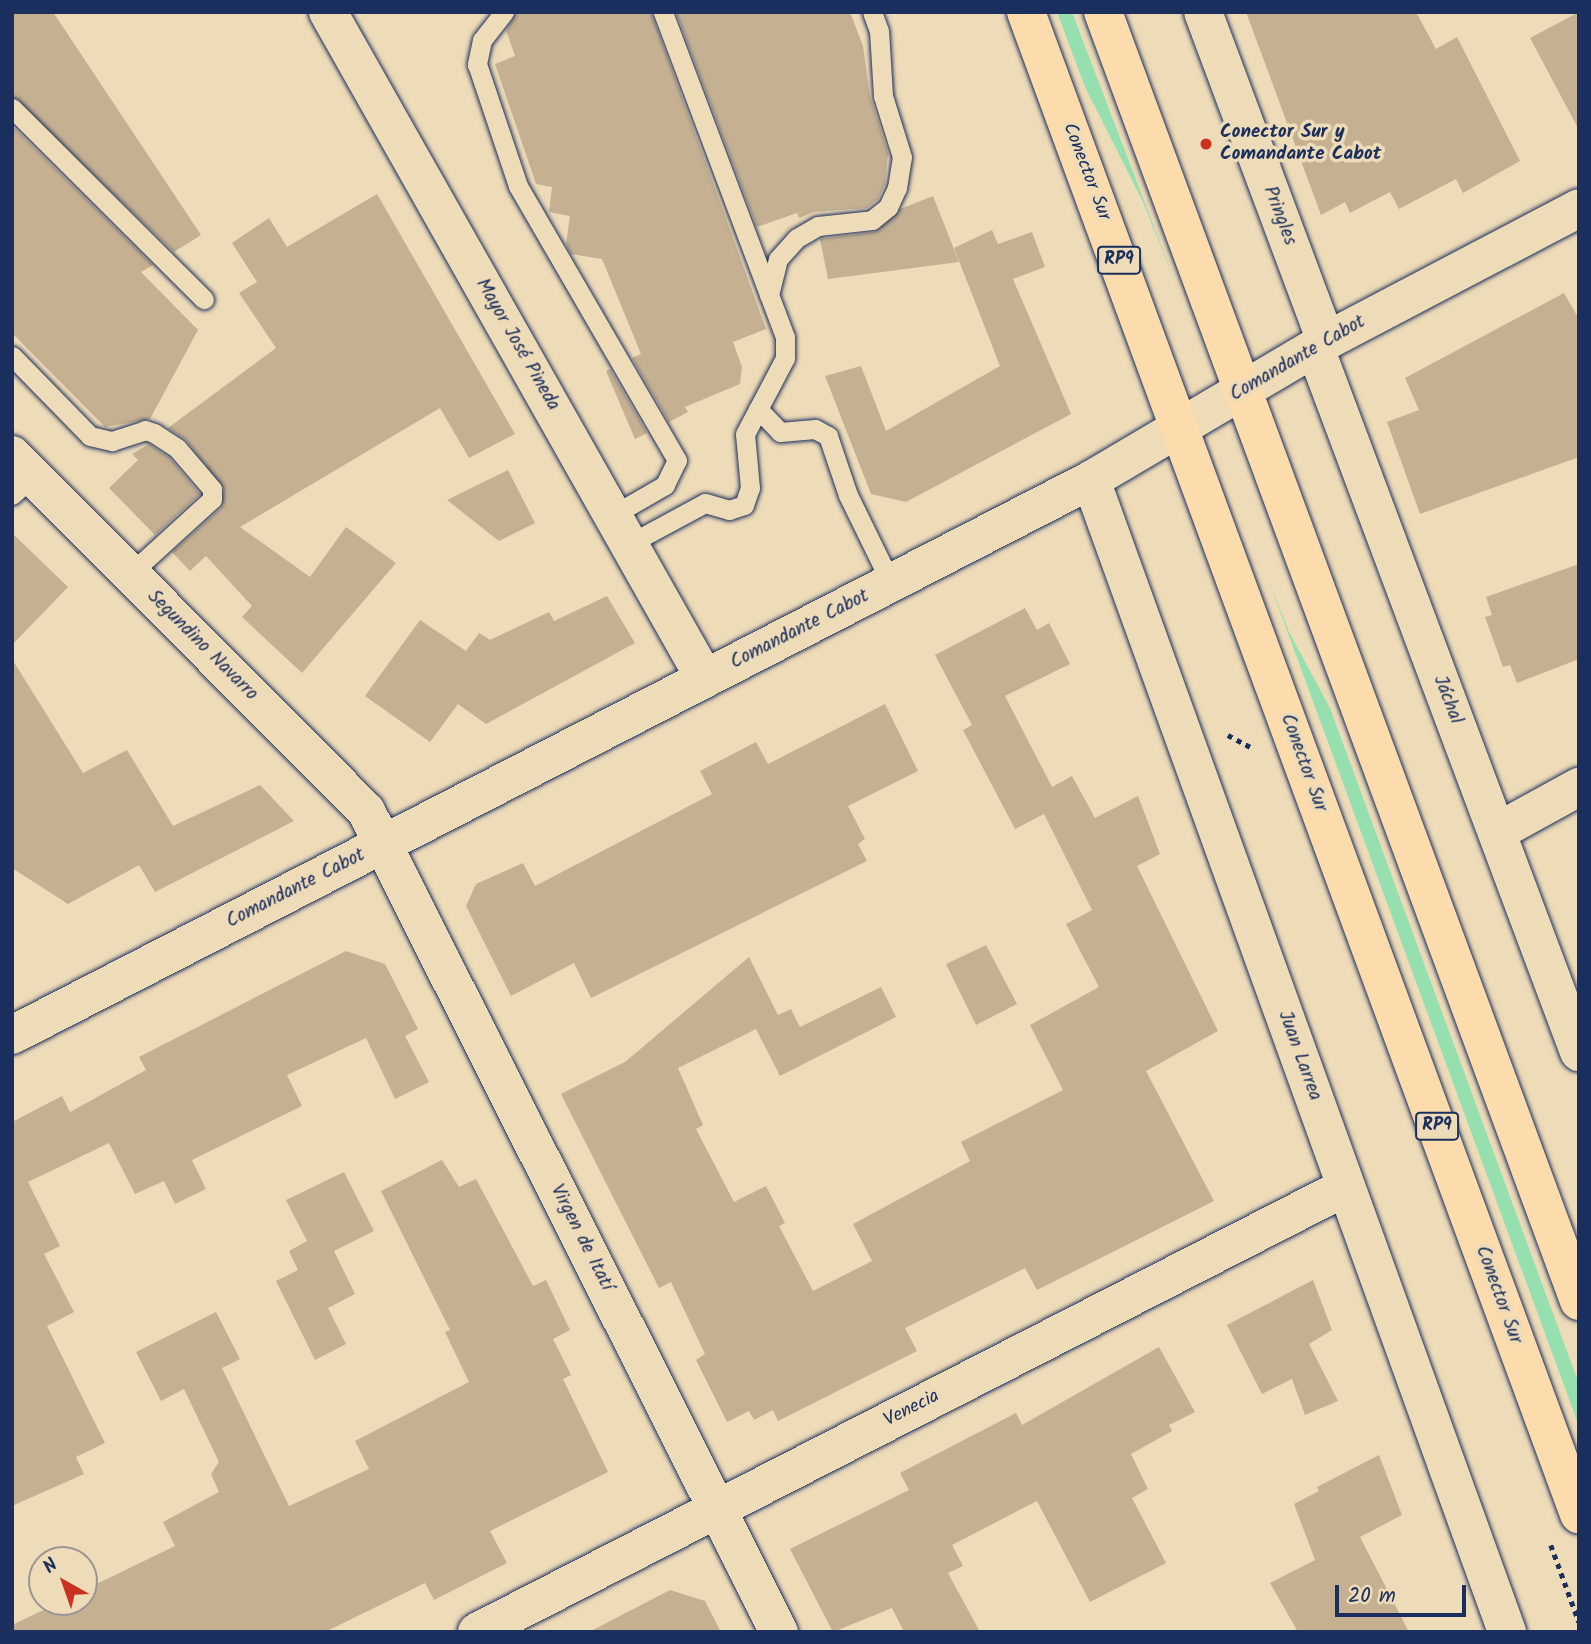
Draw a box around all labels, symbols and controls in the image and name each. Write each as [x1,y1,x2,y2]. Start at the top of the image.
street label: Conector Sur [1057,120,1115,224]
place label: Conector Sur y Comandante Cabot [1220,122,1381,166]
marker: Conector Sur y Comandante Cabot [1198,136,1214,152]
street label: Pringles [1257,183,1301,249]
road number: RP9 [1096,246,1142,274]
street label: Mayor José Pineda [470,275,564,415]
street label: Comandante Cabot [1226,311,1370,407]
street label: Comandante Cabot [727,585,873,675]
street label: Segundino Navarro [142,586,262,706]
street label: Jáchal [1427,673,1467,727]
street label: Conector Sur [1275,711,1331,815]
street label: Comandante Cabot [223,844,369,934]
street label: Juan Larrea [1272,1008,1326,1104]
road number: RP9 [1414,1112,1460,1140]
street label: Virgen de Itatí [545,1181,617,1295]
street label: Conector Sur [1470,1243,1526,1347]
street label: Venecia [880,1385,944,1433]
north arrow [28,1546,98,1616]
text: N [37,1551,65,1582]
scale bar [1339,1570,1470,1614]
text: 20 m [1348,1580,1396,1613]

